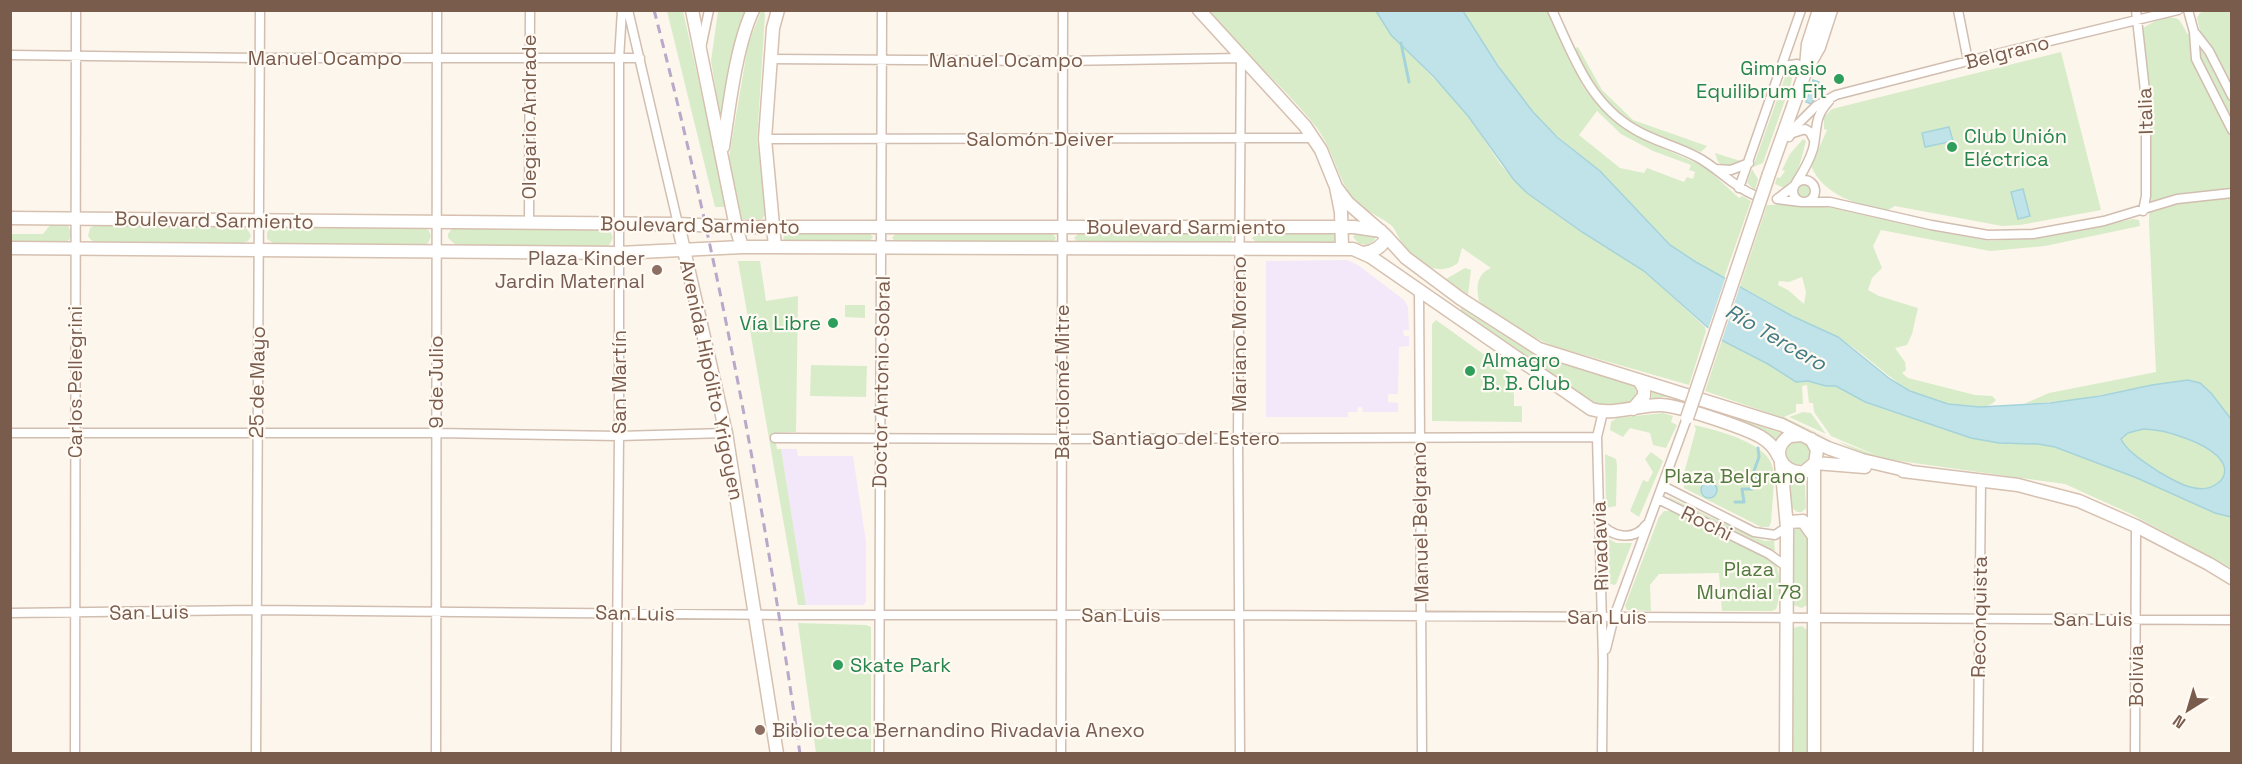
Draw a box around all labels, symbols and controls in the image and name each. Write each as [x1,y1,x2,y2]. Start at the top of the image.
street label: Belgrano [1962,29,2052,75]
street label: Olegario Andrade [516,34,542,200]
street label: Manuel Ocampo [248,45,402,71]
street label: Manuel Ocampo [929,47,1083,73]
place label: Gimnasio Equilibrum Fit [1696,55,1827,104]
marker: Gimnasio Equilibrum Fit [1832,72,1846,86]
street label: Italia [2131,87,2159,135]
place label: Club Unión Eléctrica [1964,123,2067,172]
street label: Salomón Deiver [966,126,1114,152]
marker: Club Unión Eléctrica [1945,140,1959,154]
street label: Boulevard Sarmiento [114,205,314,235]
street label: Boulevard Sarmiento [600,210,800,240]
street label: Boulevard Sarmiento [1086,214,1286,240]
place label: Plaza Kinder Jardin Maternal [495,245,645,294]
street label: Mariano Moreno [1226,256,1252,412]
street label: Avenida Hipólito Yrigoyen [674,257,750,503]
marker: Plaza Kinder Jardin Maternal [650,263,664,277]
street label: Doctor Antonio Sobral [866,276,896,488]
water label: Río Tercero [1721,297,1832,377]
street label: Bartolomé Mitre [1049,304,1075,460]
street label: Carlos Pellegrini [62,306,88,458]
place label: Vía Libre [739,310,821,336]
marker: Vía Libre [826,316,840,330]
street label: 25 de Mayo [243,326,271,438]
street label: San Martín [606,330,632,434]
street label: 9 de Julio [423,335,449,429]
place label: Almagro B. B. Club [1482,347,1570,396]
marker: Almagro B. B. Club [1463,364,1477,378]
street label: Santiago del Estero [1092,425,1280,451]
street label: Manuel Belgrano [1406,441,1434,603]
park label: Plaza Belgrano [1664,463,1806,489]
street label: Rochi [1677,499,1737,547]
street label: Rivadavia [1585,500,1615,592]
park label: Plaza Mundial 78 [1697,556,1801,605]
street label: Reconquista [1965,556,1993,678]
street label: San Luis [109,598,189,626]
street label: San Luis [595,599,675,627]
street label: San Luis [1081,602,1161,628]
street label: San Luis [1567,604,1647,630]
street label: San Luis [2053,606,2133,632]
street label: Bolivia [2123,645,2149,707]
place label: Skate Park [850,652,951,678]
marker: Skate Park [831,658,845,672]
north arrow [2158,680,2218,740]
text: N [2169,710,2190,733]
place label: Biblioteca Bernandino Rivadavia Anexo [772,717,1145,743]
marker: Biblioteca Bernandino Rivadavia Anexo [753,723,767,737]

